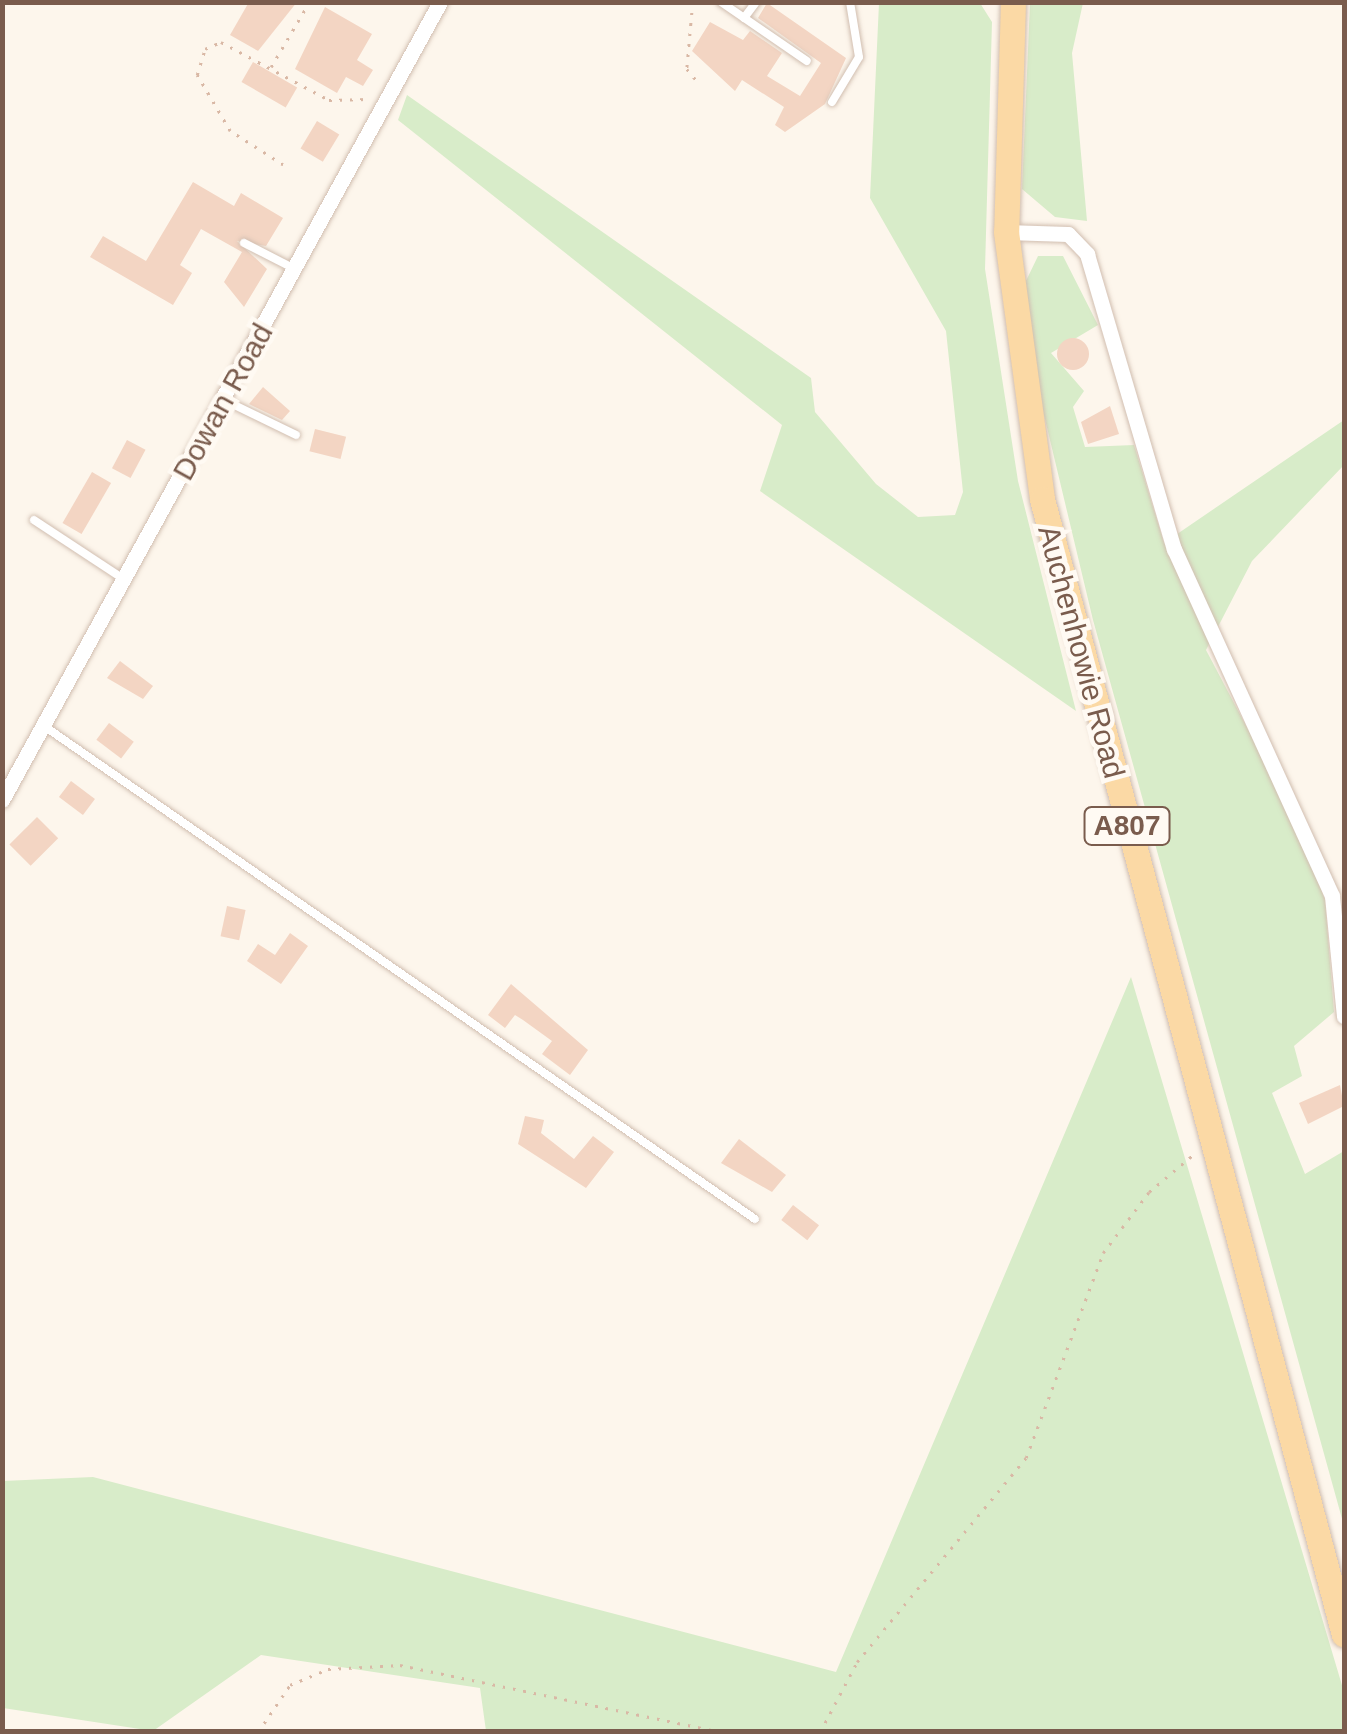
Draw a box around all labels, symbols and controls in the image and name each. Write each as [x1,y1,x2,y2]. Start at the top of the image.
street label: Dowan Road [165,317,281,487]
street label: Auchenhowie Road [1030,522,1132,782]
road number: A807 [1082,803,1172,849]

